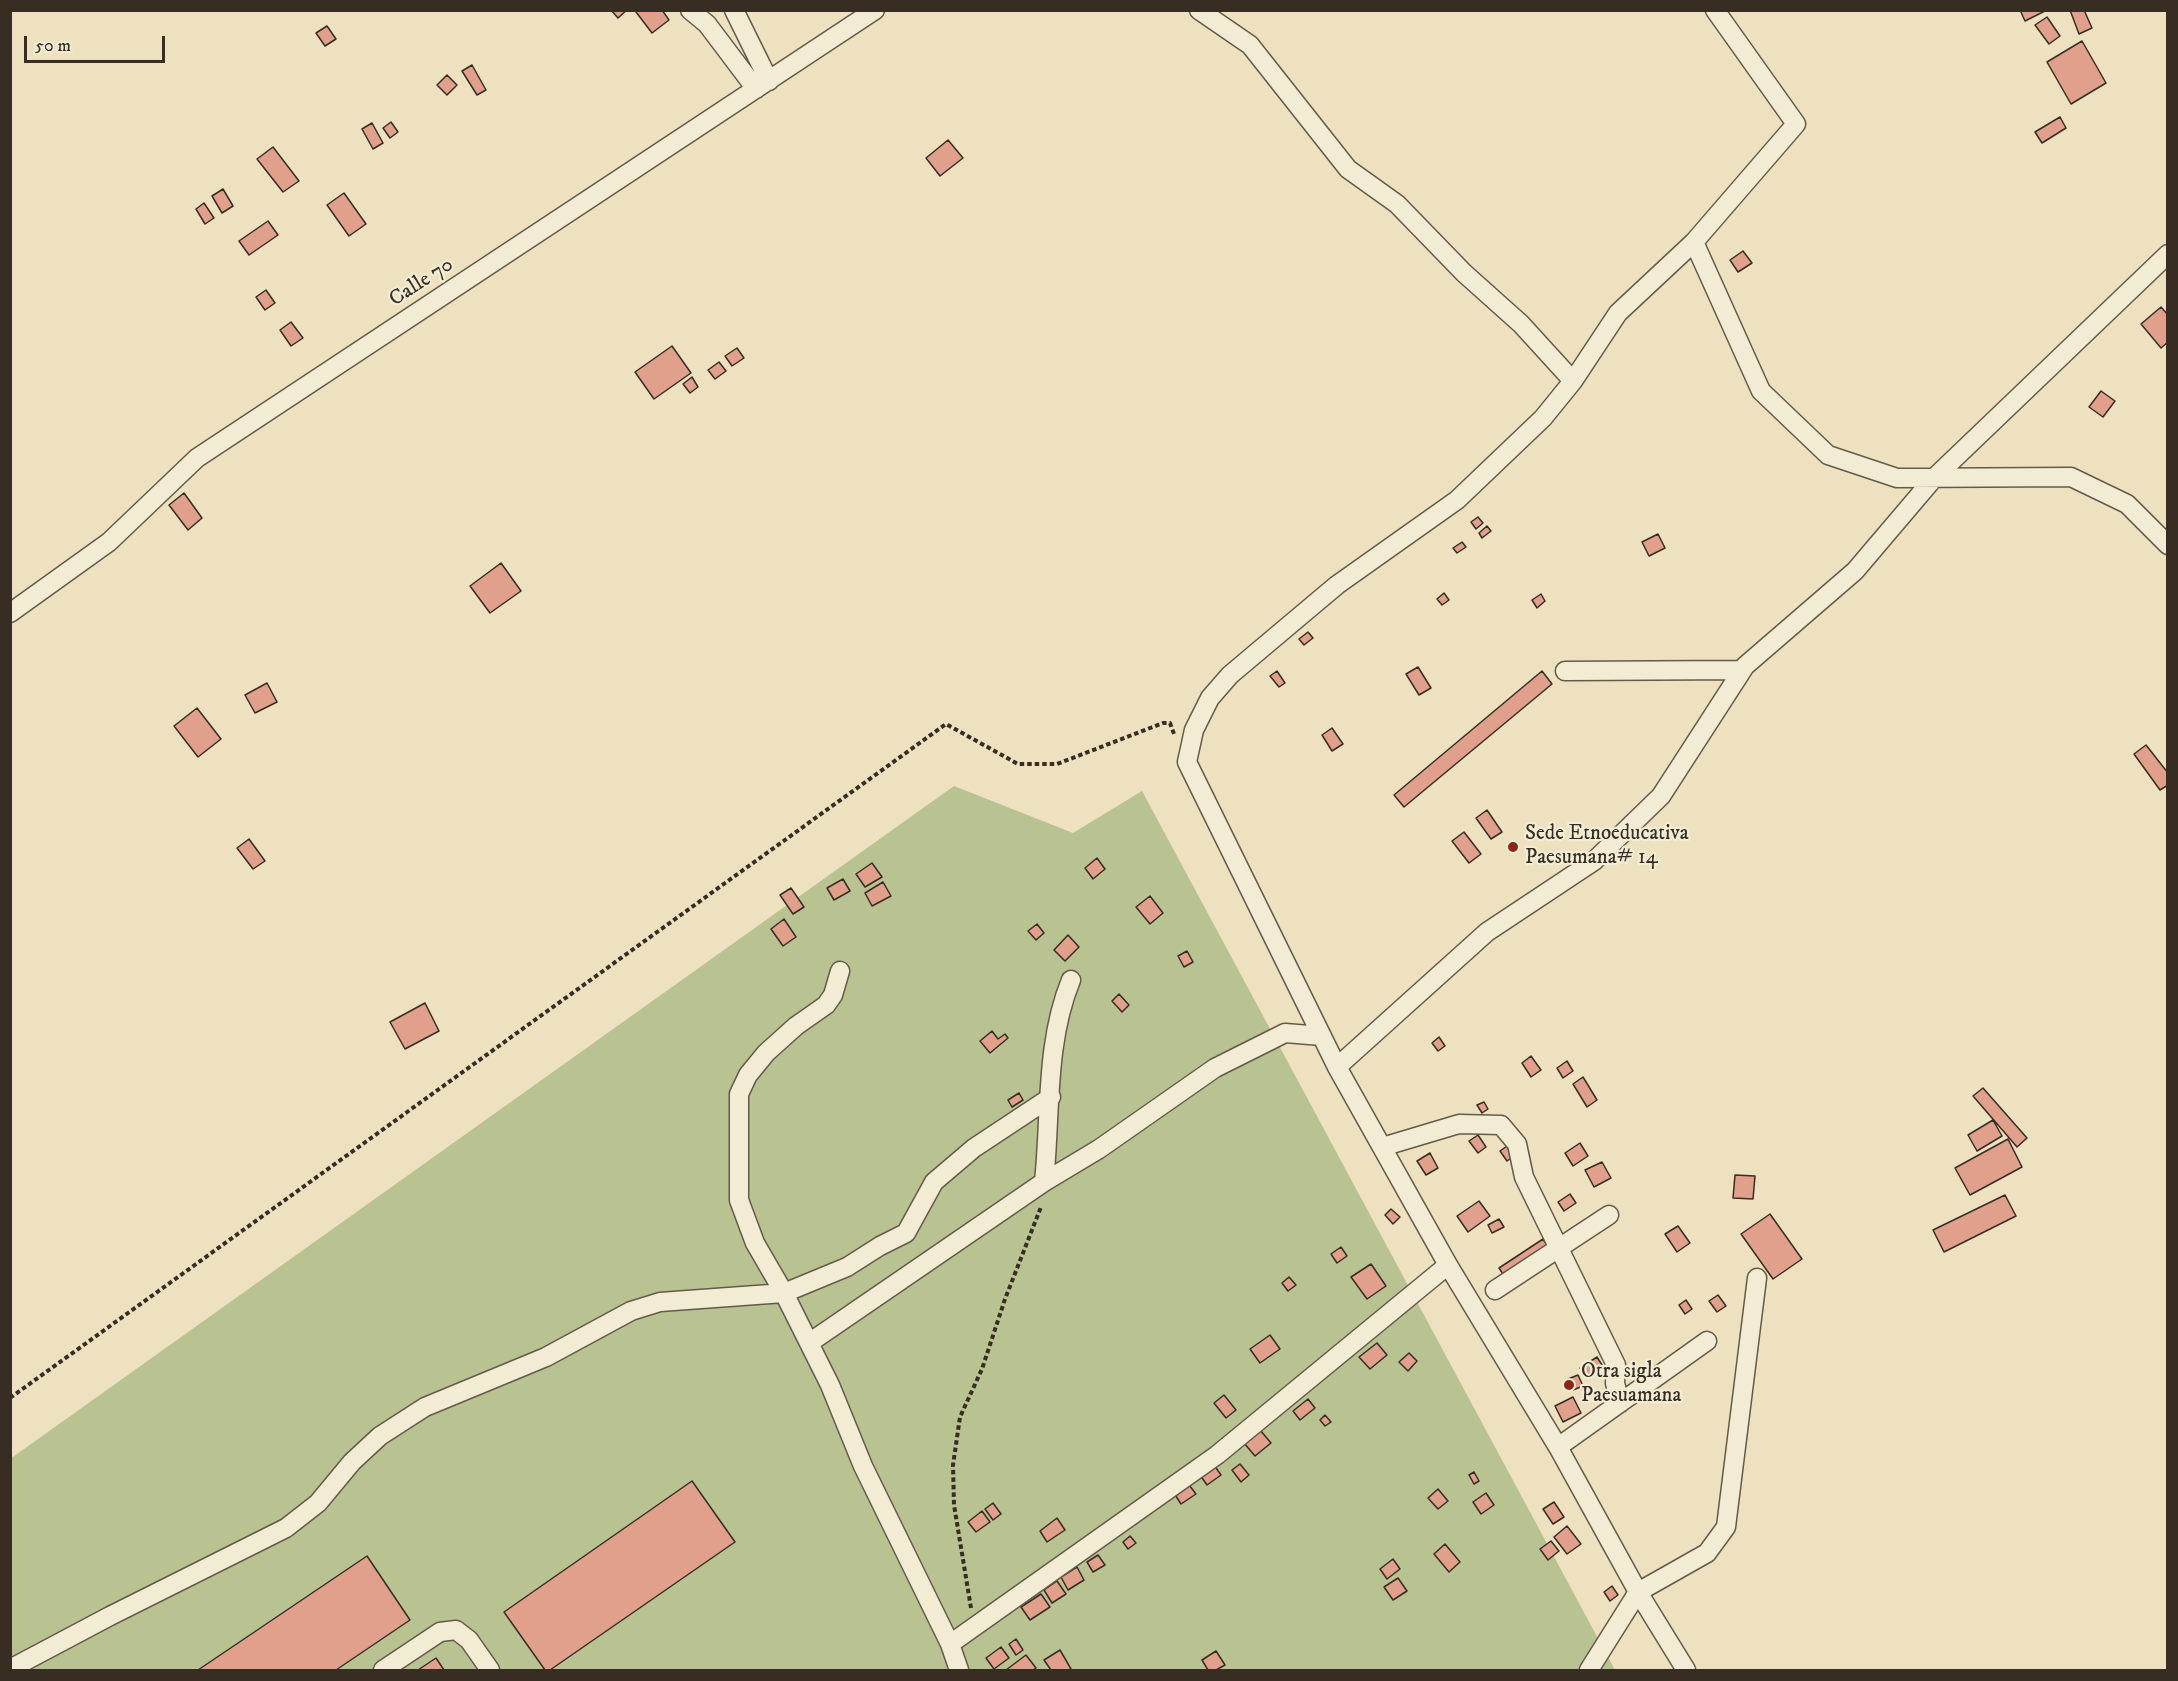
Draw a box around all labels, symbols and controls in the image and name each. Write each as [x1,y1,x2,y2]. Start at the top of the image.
scale bar [27,24,168,62]
text: 50 m [35,35,71,57]
street label: Calle 70 [385,253,459,313]
place label: Sede Etnoeducativa Paesumana# 14 [1525,822,1689,872]
marker: Sede Etnoeducativa Paesumana# 14 [1506,840,1520,854]
place label: Otra sigla Paesuamana [1581,1360,1681,1410]
marker: Otra sigla Paesuamana [1562,1378,1576,1392]

